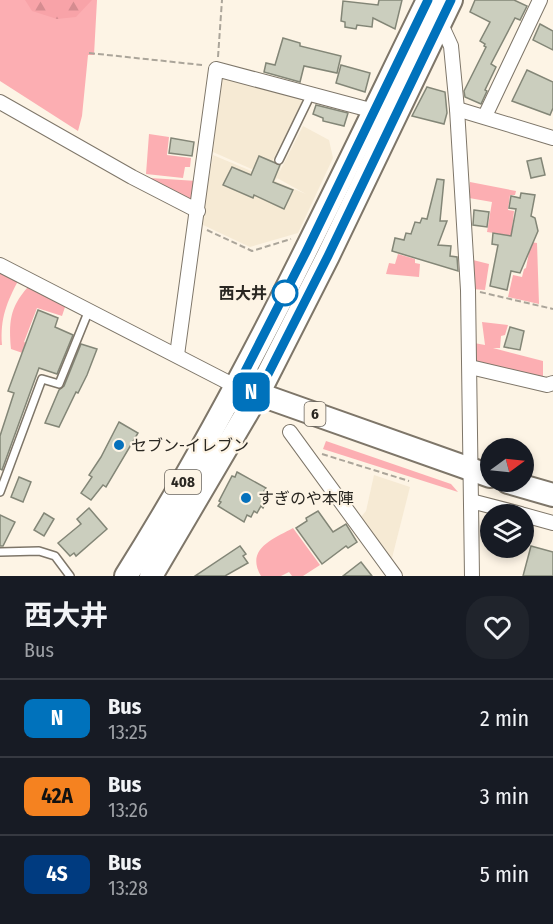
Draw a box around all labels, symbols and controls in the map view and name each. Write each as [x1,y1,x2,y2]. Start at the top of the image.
marker: 西大井 [272,280,298,306]
place label: 西大井 [219,284,267,303]
line badge: N [232,372,270,412]
text: N [245,379,257,405]
road number: 6 [304,402,326,426]
place label: セブン-イレブン [131,436,249,455]
marker: セブン-イレブン [112,438,126,452]
north arrow [480,438,534,492]
map controls [480,438,534,558]
road number: 408 [165,470,201,494]
place label: すぎのや本陣 [258,489,354,508]
marker: すぎのや本陣 [239,491,253,505]
button: layers [480,504,534,558]
button: heart [466,596,529,659]
text: 西大井 [24,599,108,632]
text: Bus [24,638,54,662]
text: Bus [108,693,141,720]
text: N [51,705,63,731]
text: 2 min [480,705,529,732]
text: 13:25 [108,720,147,744]
text: Bus [108,771,141,798]
text: 42A [41,783,73,809]
text: 3 min [480,783,529,810]
text: 13:26 [108,798,148,822]
text: Bus [108,849,141,876]
text: 4S [46,861,68,887]
text: 5 min [480,861,529,888]
text: 13:28 [108,876,148,900]

